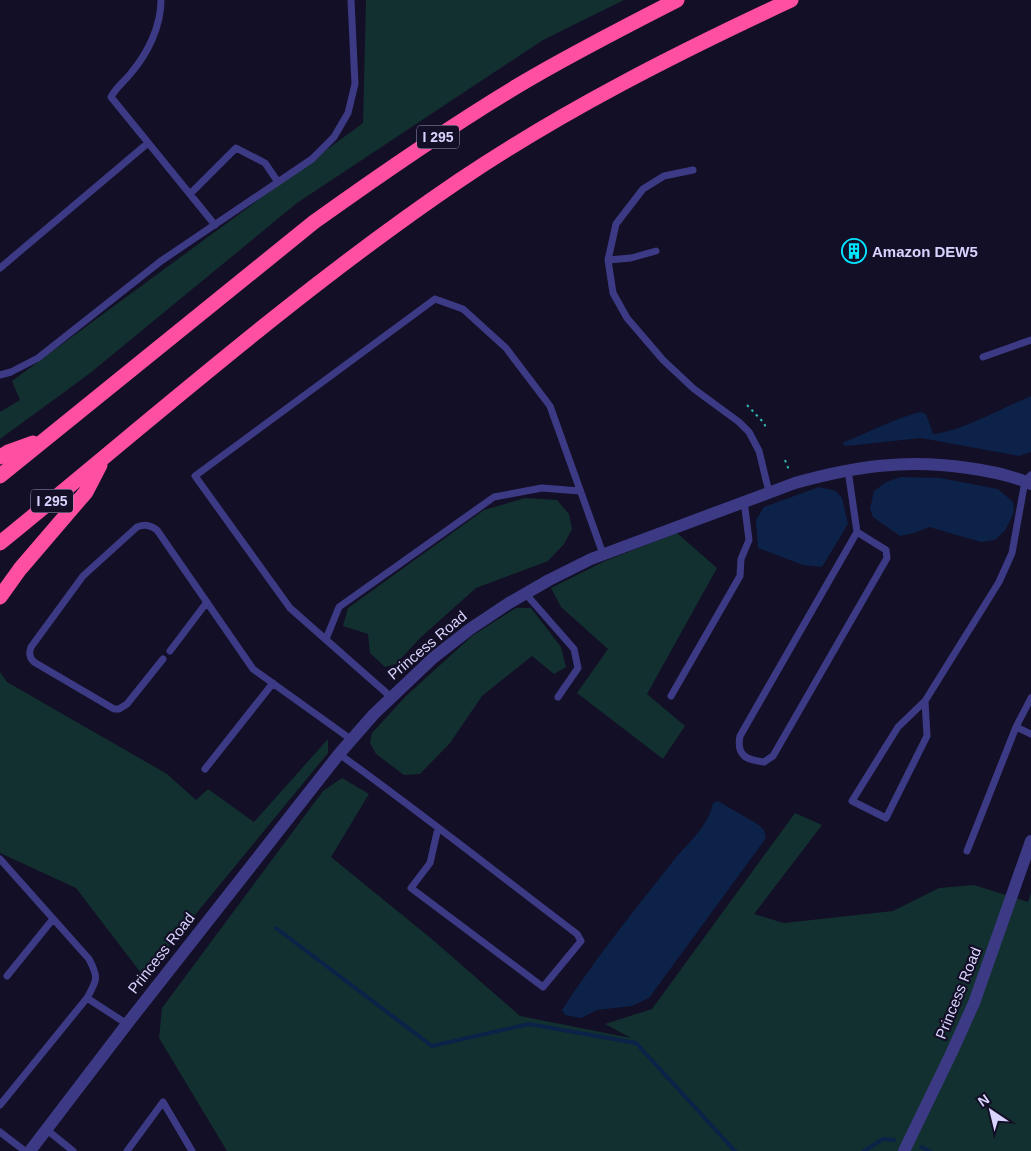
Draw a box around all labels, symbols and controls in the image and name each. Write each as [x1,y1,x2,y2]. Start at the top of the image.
road number: I 295 [417,125,459,148]
building icon: Amazon DEW5 [841,238,867,264]
place label: Amazon DEW5 [872,243,978,260]
road number: I 295 [31,490,73,512]
street label: Princess Road [384,607,470,683]
street label: Princess Road [124,909,198,997]
street label: Princess Road [932,945,984,1041]
north arrow [966,1086,1016,1136]
text: N [975,1091,992,1110]

